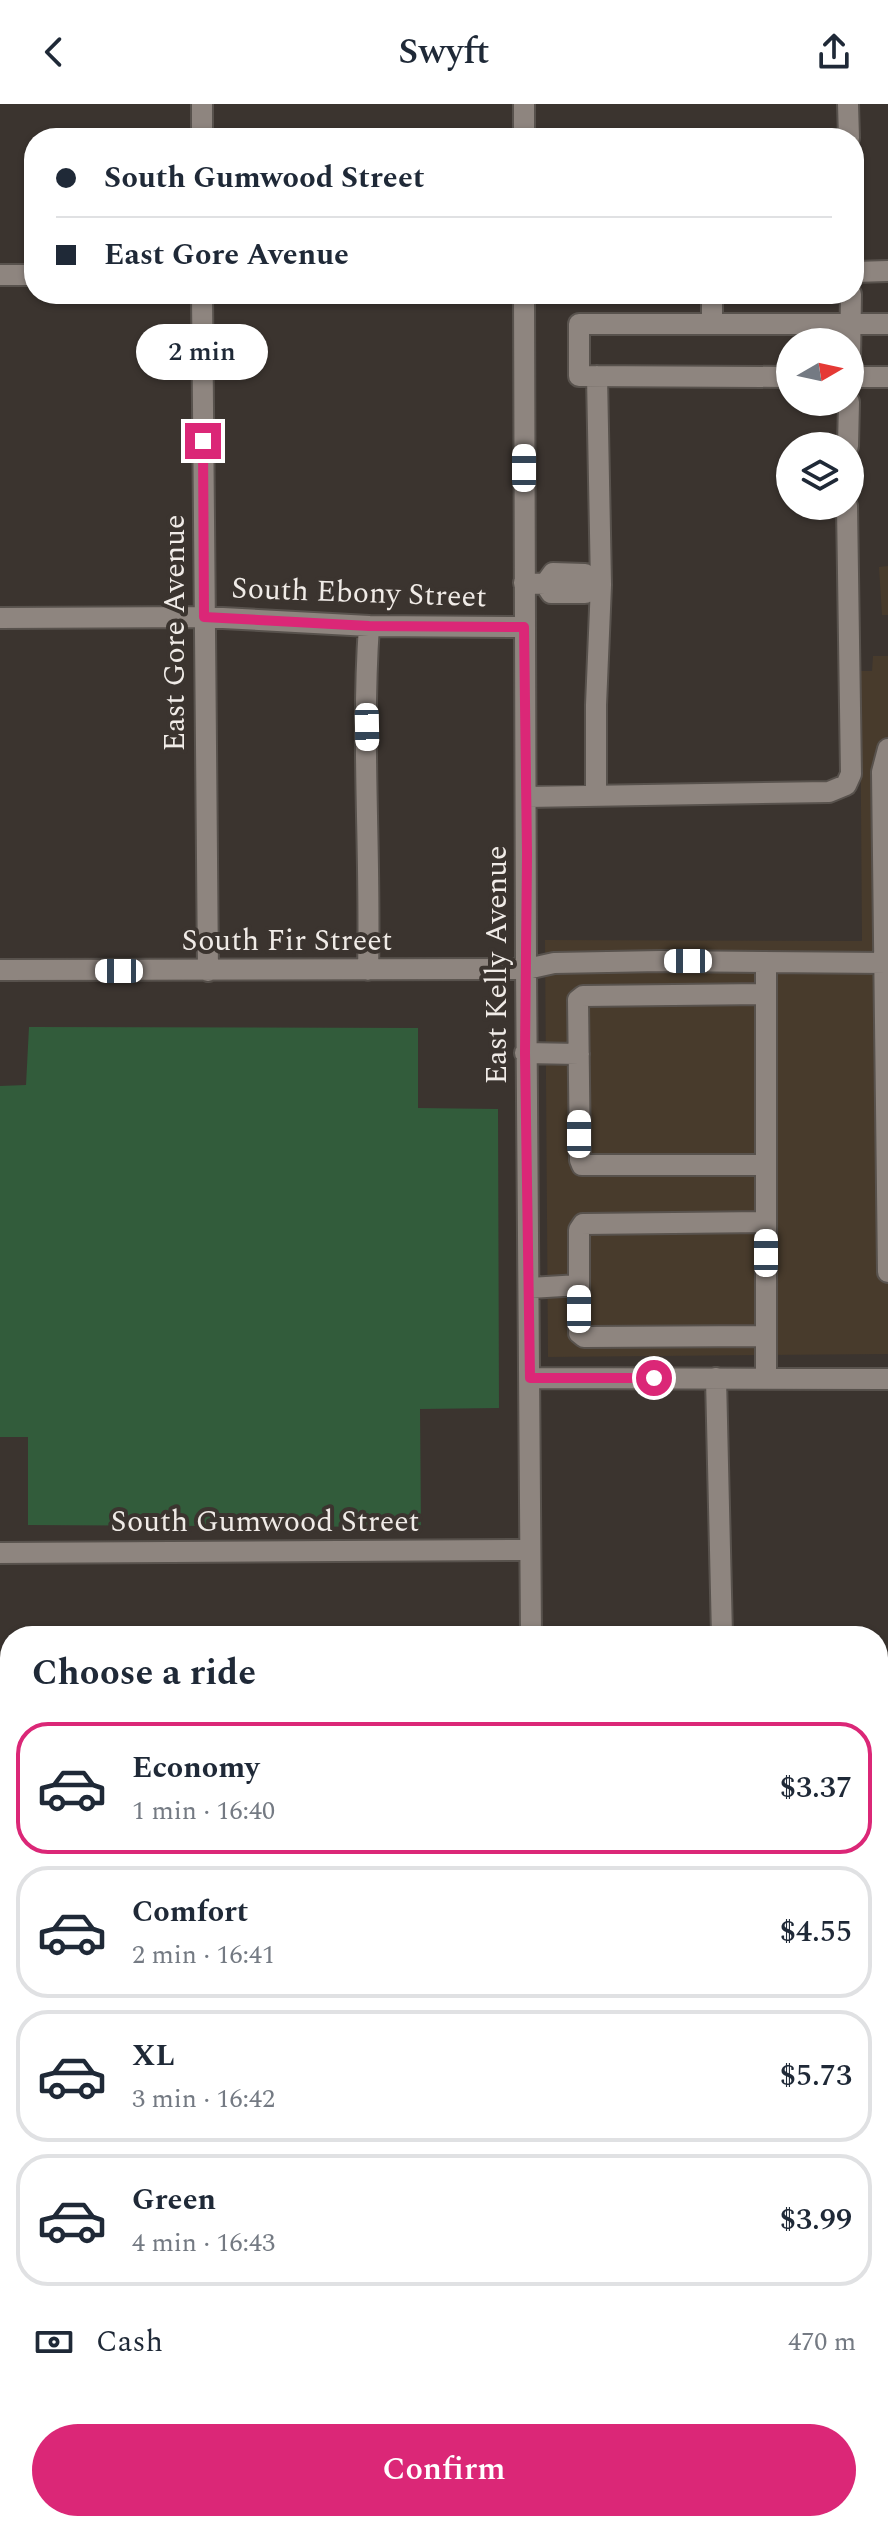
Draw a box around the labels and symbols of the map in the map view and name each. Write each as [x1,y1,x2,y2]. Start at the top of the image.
callout: 2 min [137,325,269,381]
north arrow [776,328,864,416]
route end [185,423,221,459]
car [512,444,536,492]
street label: East Gore Avenue [152,514,198,752]
street label: South Ebony Street [230,566,488,620]
car [355,703,379,751]
street label: East Kelly Avenue [474,845,520,1085]
street label: South Fir Street [182,918,392,964]
car [664,949,712,973]
car [95,959,143,983]
car [567,1110,591,1158]
car [754,1229,778,1277]
car [567,1285,591,1333]
route start [636,1360,672,1396]
street label: South Gumwood Street [111,1499,419,1545]

